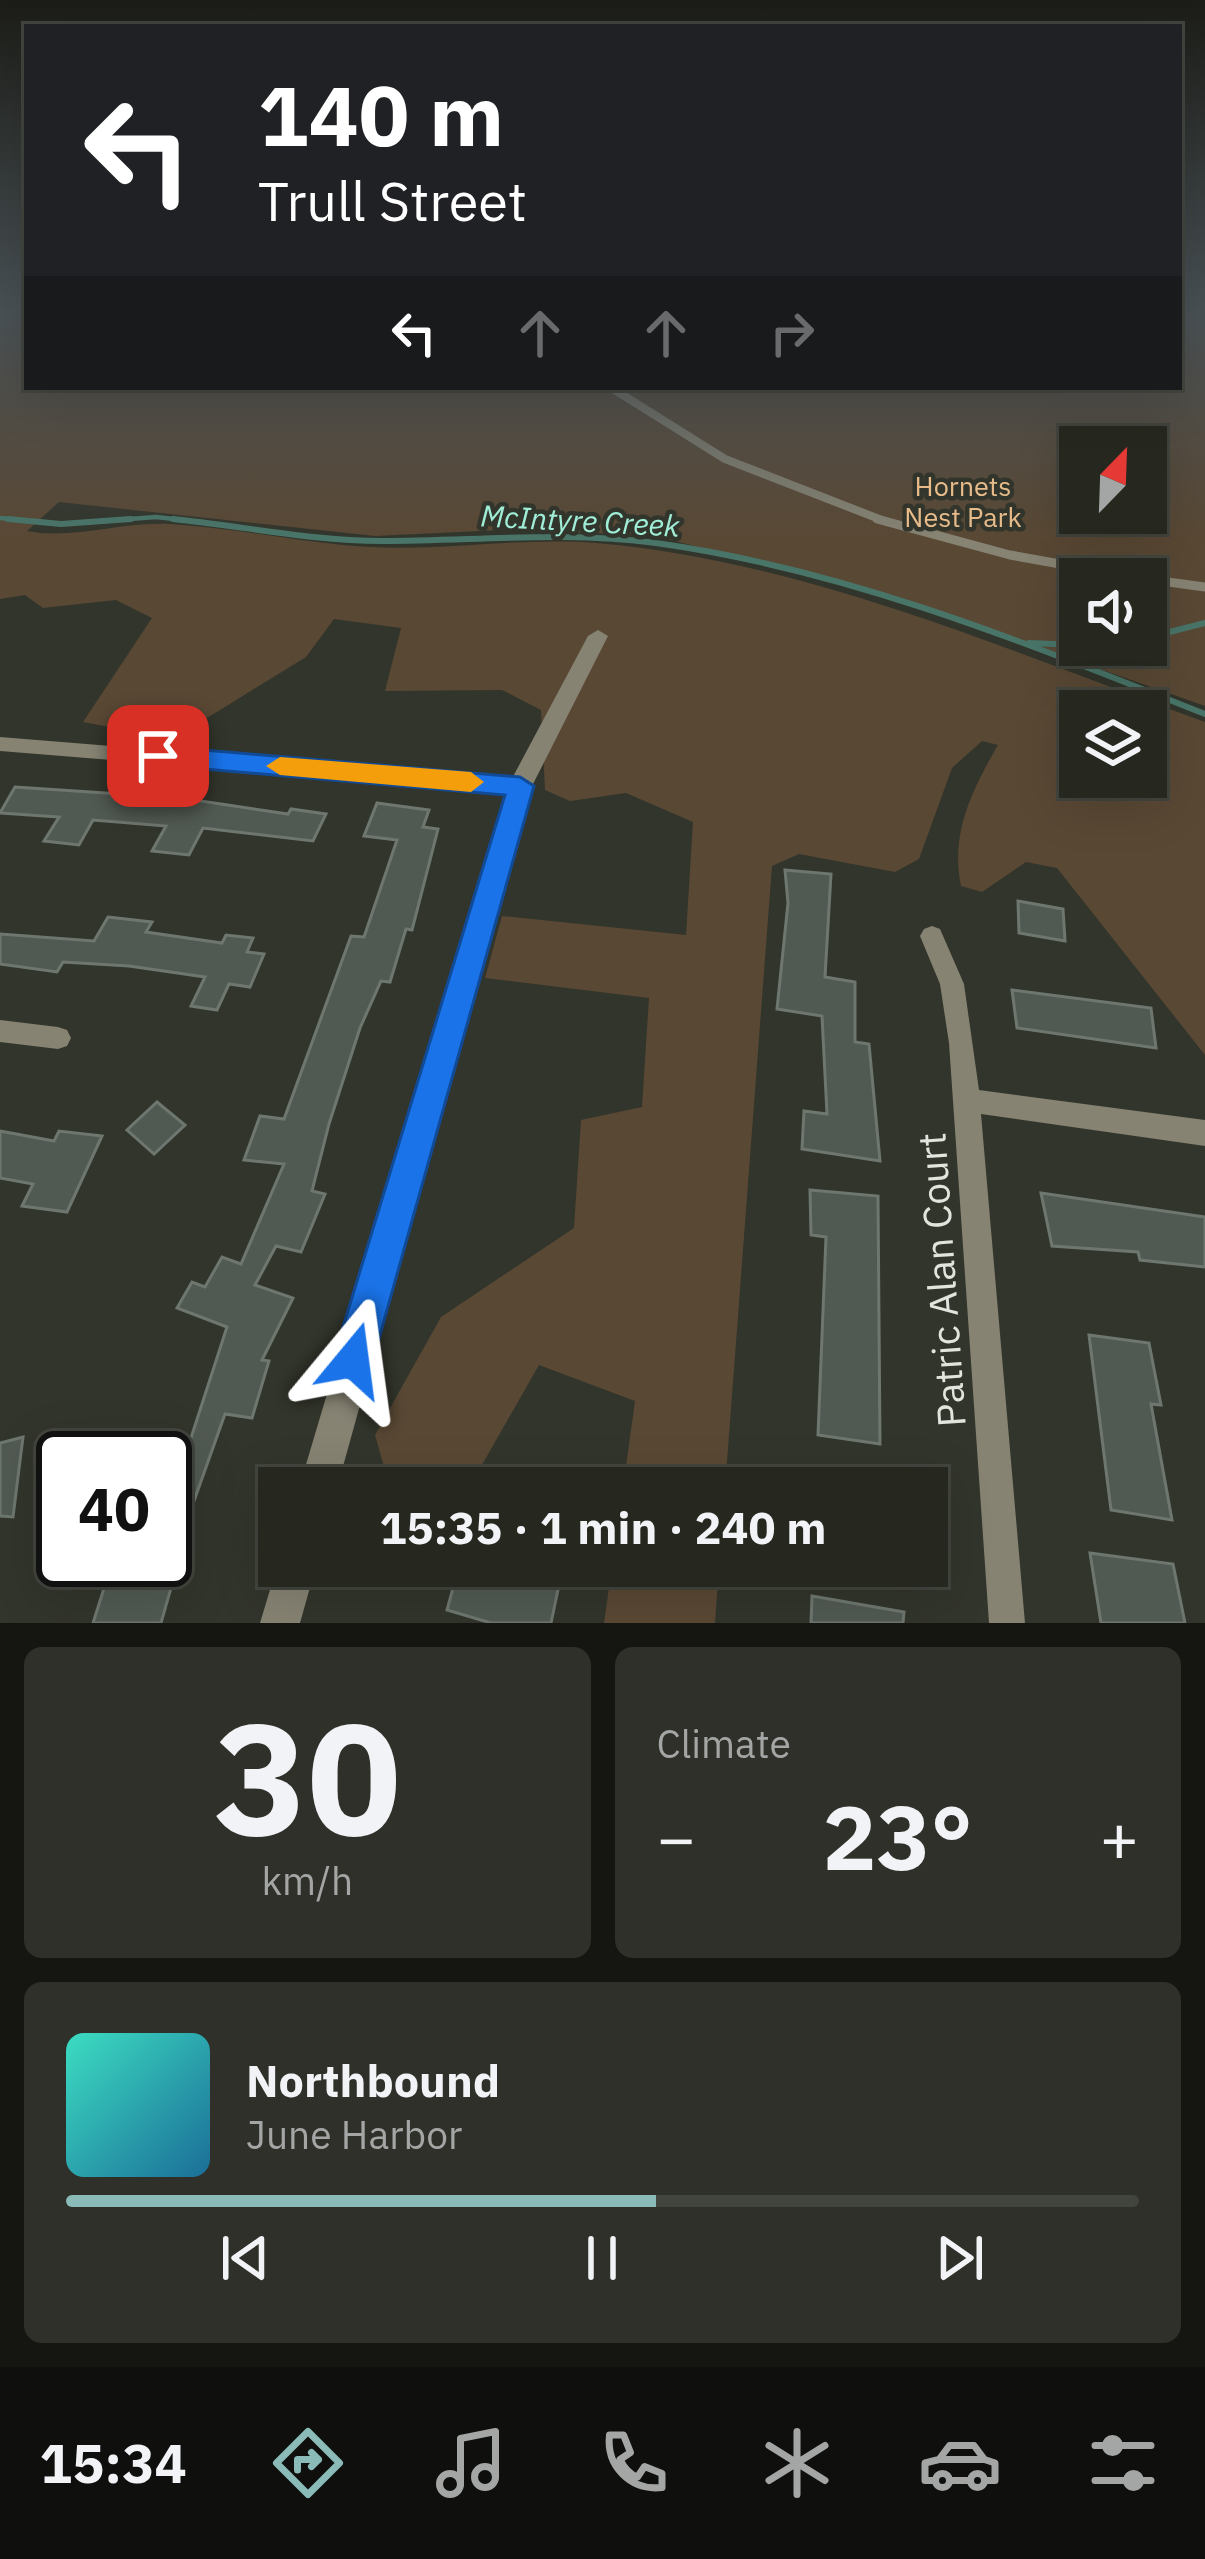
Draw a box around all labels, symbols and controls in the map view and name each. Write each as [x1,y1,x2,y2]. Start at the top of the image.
text: 140 m [258,60,504,169]
icon: left [60,72,216,228]
text: Trull Street [258,166,527,236]
icon: left [381,300,447,366]
icon: ahead [507,300,573,366]
icon: ahead [633,300,699,366]
icon: right [759,300,825,366]
north arrow [1059,426,1167,534]
map controls [1059,426,1167,798]
park label: Hornets Nest Park [904,468,1022,534]
water label: McIntyre Creek [480,495,681,545]
button: sound [1059,558,1167,666]
button: layers [1059,690,1167,798]
pin [107,705,209,807]
icon: arrive [125,723,191,789]
street label: Patric Alan Court [905,1131,977,1429]
position arrow [290,1297,416,1423]
speed limit sign: 40 [36,1431,192,1587]
text: 15:35 · 1 min · 240 m [380,1498,826,1556]
text: 30 [214,1675,401,1878]
text: Climate [657,1718,791,1769]
text: 23° [823,1778,973,1895]
text: − [657,1794,696,1880]
text: + [1099,1794,1139,1880]
text: km/h [261,1855,353,1906]
text: Northbound [246,2051,500,2109]
text: June Harbor [246,2109,462,2160]
icon: previous [212,2225,278,2291]
icon: pause [569,2225,635,2291]
icon: next [927,2225,993,2291]
icon: directions [266,2421,350,2505]
icon: music [429,2421,513,2505]
icon: phone [592,2421,676,2505]
icon: climate [755,2421,839,2505]
icon: car [918,2421,1002,2505]
icon: filters [1081,2421,1165,2505]
text: 15:34 [40,2428,187,2498]

